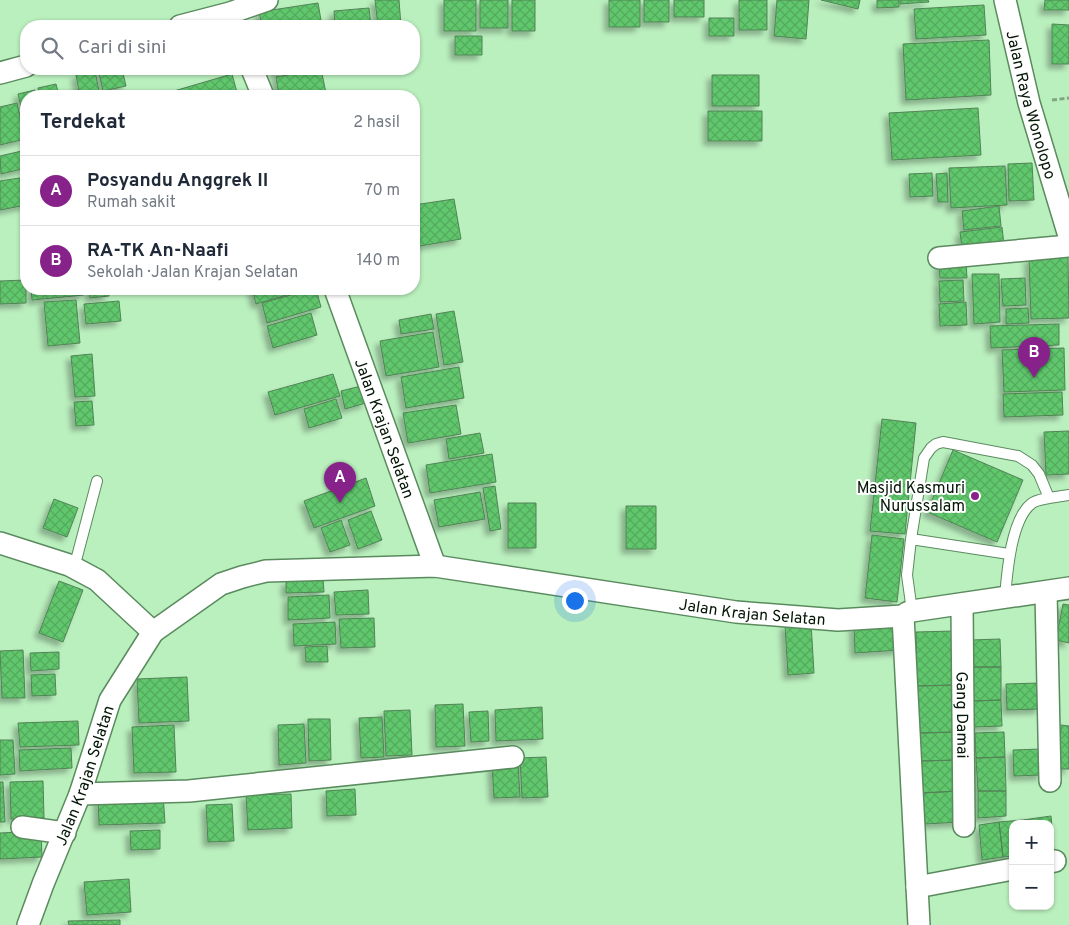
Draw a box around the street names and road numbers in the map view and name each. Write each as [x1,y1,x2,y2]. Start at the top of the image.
street label: Jalan Raya Wonolopo [1000,29,1059,182]
street label: Jalan Krajan Selatan [349,356,418,502]
street label: Jalan Krajan Selatan [677,595,826,631]
street label: Gang Damai [951,671,971,759]
street label: Jalan Krajan Selatan [52,703,120,849]

